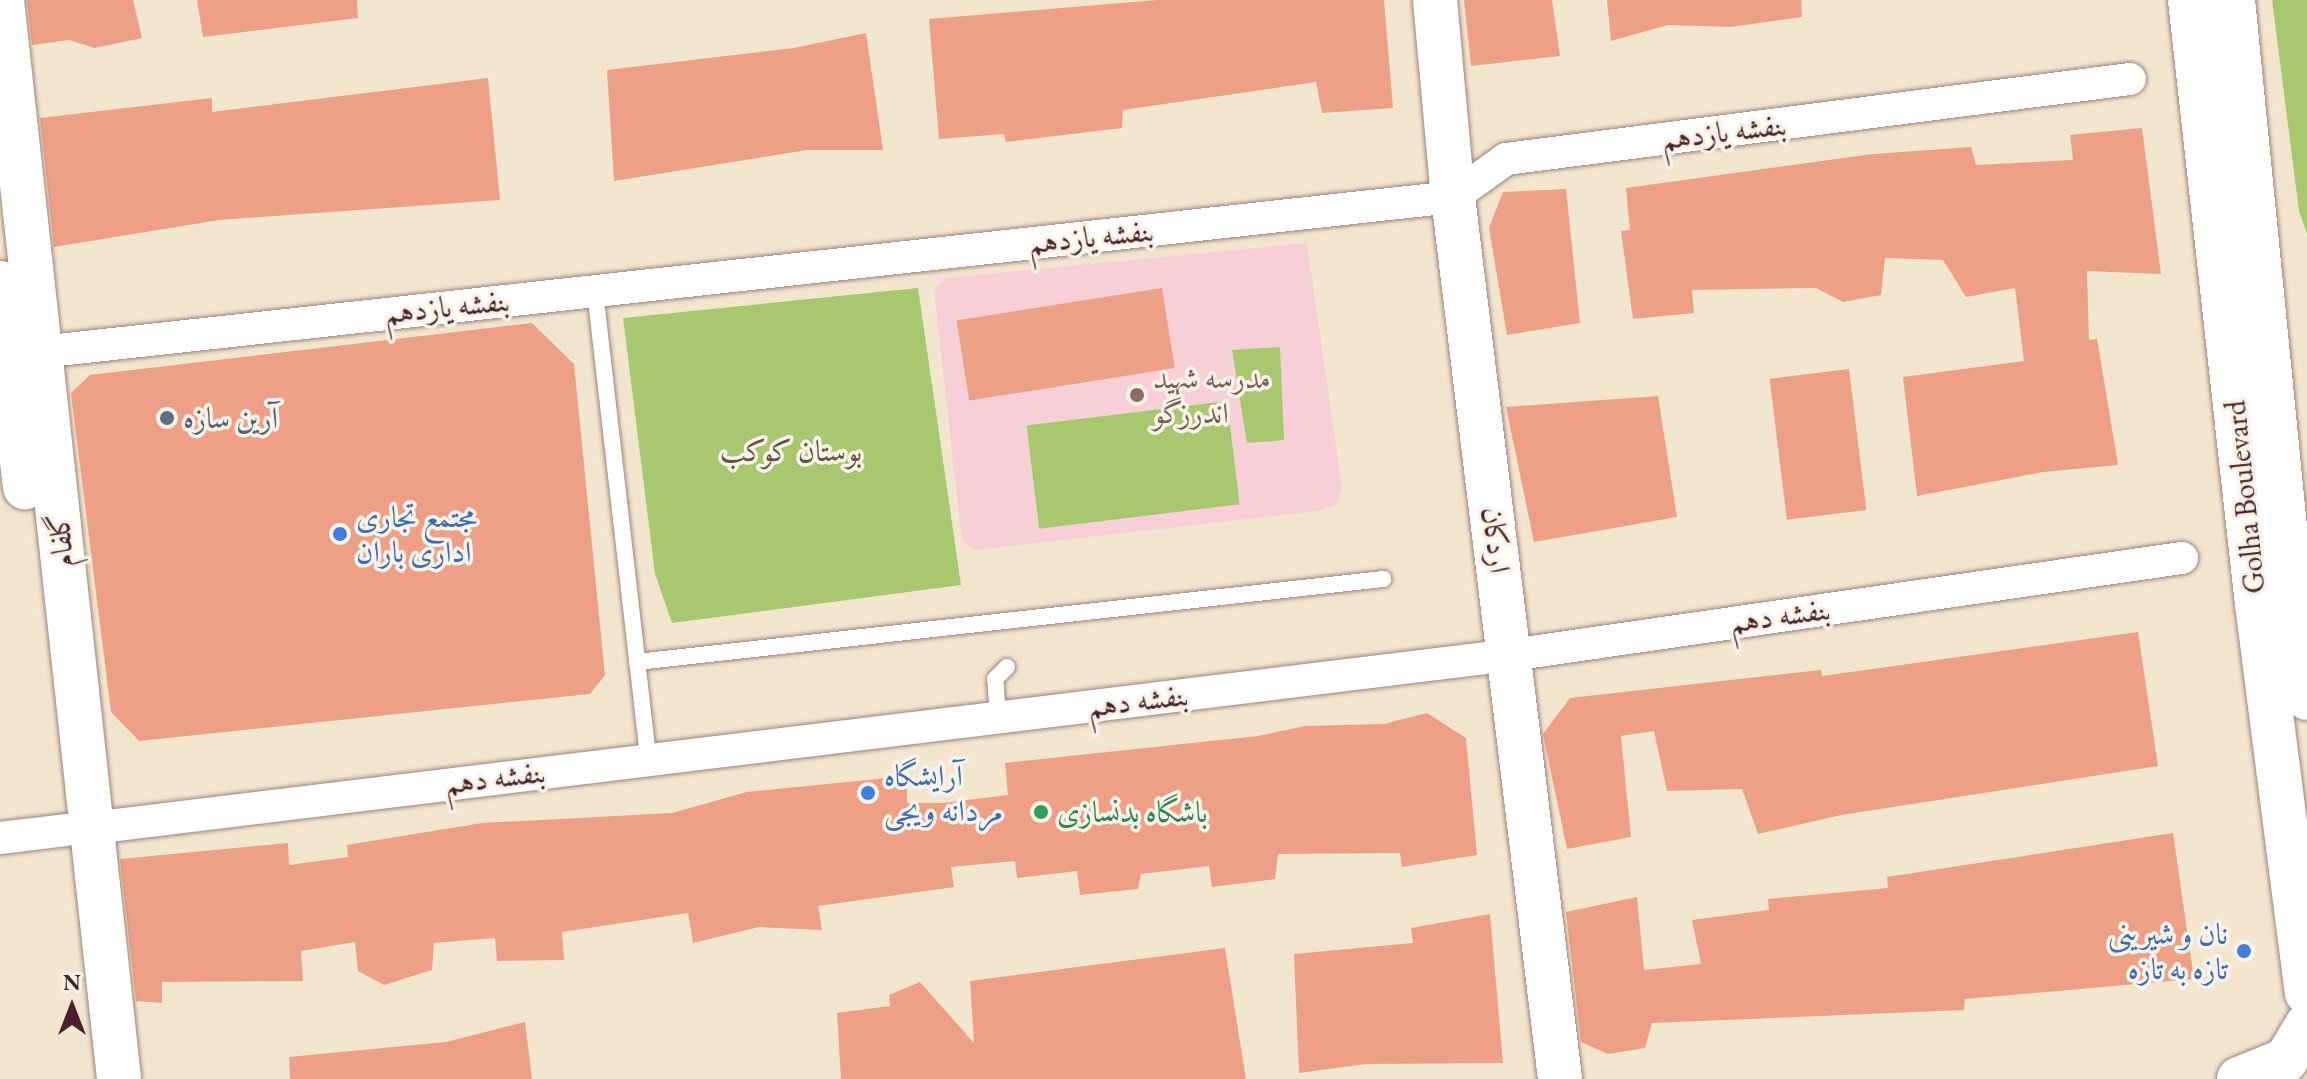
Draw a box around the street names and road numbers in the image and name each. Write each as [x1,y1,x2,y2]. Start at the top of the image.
street label: بنفشه یازدهم [1660,106,1788,158]
street label: بنفشه یازدهم [1027,213,1155,261]
street label: بنفشه یازدهم [383,283,511,331]
street label: Golha Boulevard [2217,399,2273,595]
street label: اردکان [1474,505,1518,575]
street label: گلفام [40,511,82,569]
street label: بنفشه دهم [1728,591,1832,641]
street label: بنفشه دهم [1086,677,1190,725]
street label: بنفشه دهم [443,754,547,802]

